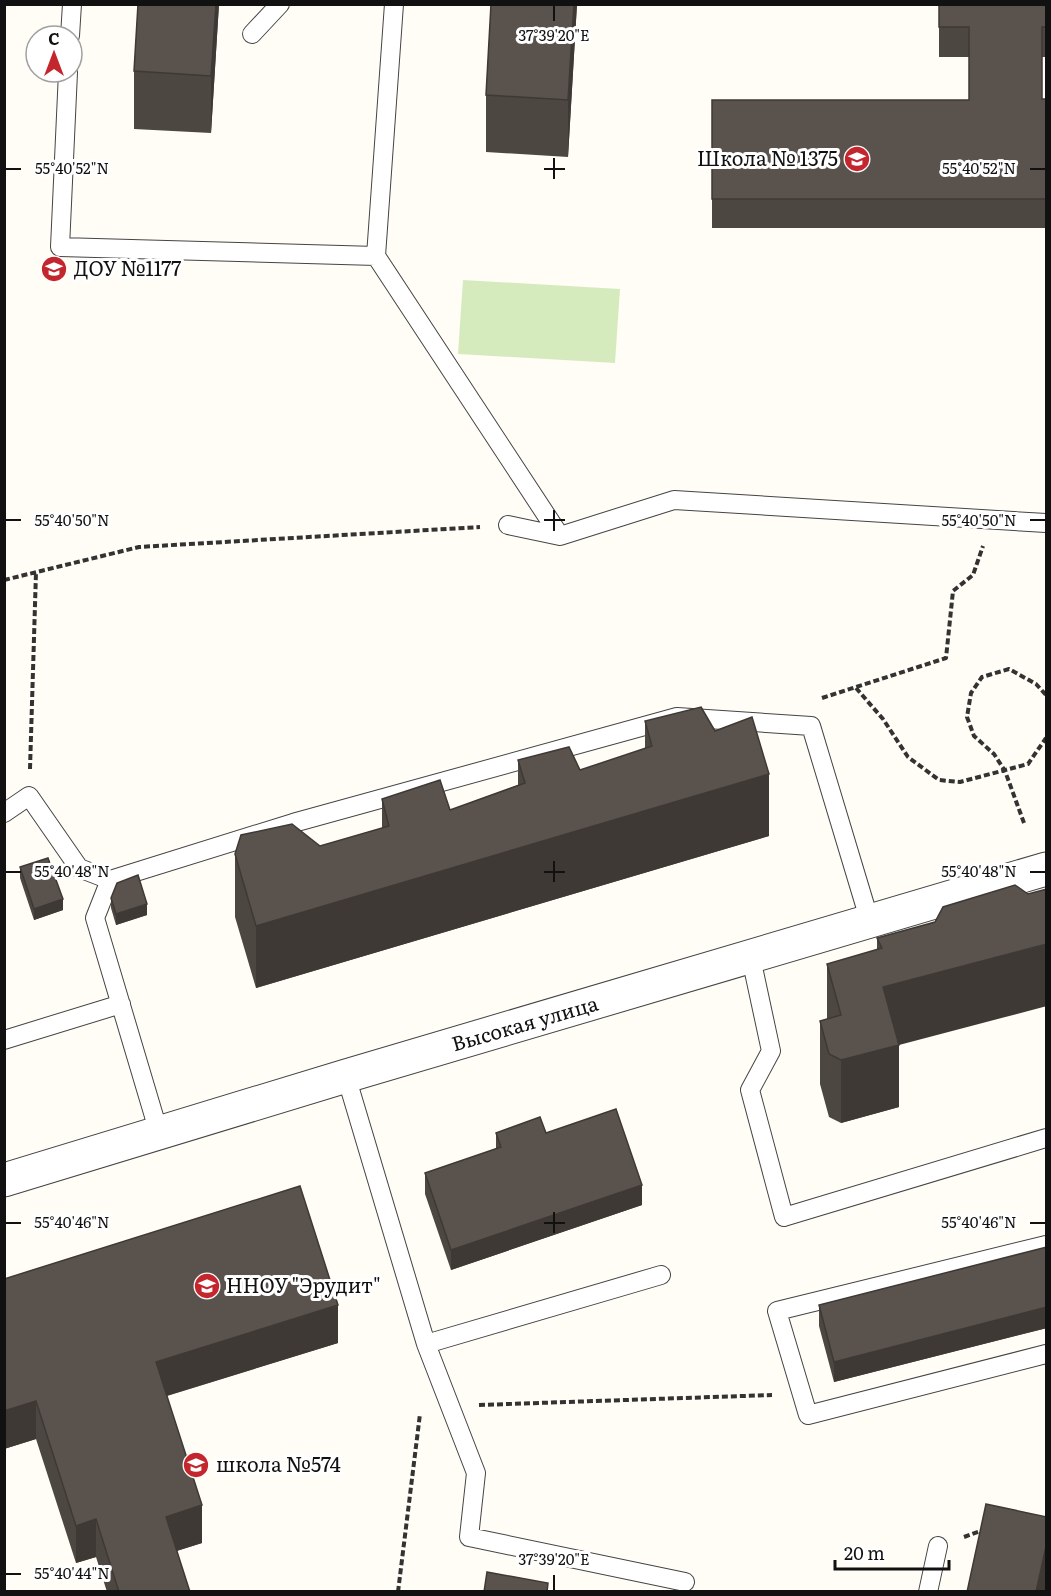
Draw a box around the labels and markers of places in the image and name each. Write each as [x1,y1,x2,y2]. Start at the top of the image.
place label: Школа № 1375 [697,142,838,172]
school or university icon: Школа № 1375 [842,144,872,174]
place label: ДОУ №1177 [74,252,182,282]
school or university icon: ДОУ №1177 [39,254,69,284]
place label: ННОУ "Эрудит" [226,1269,381,1299]
school or university icon: ННОУ "Эрудит" [192,1271,222,1301]
place label: школа №574 [216,1448,341,1478]
school or university icon: школа №574 [181,1450,211,1480]

